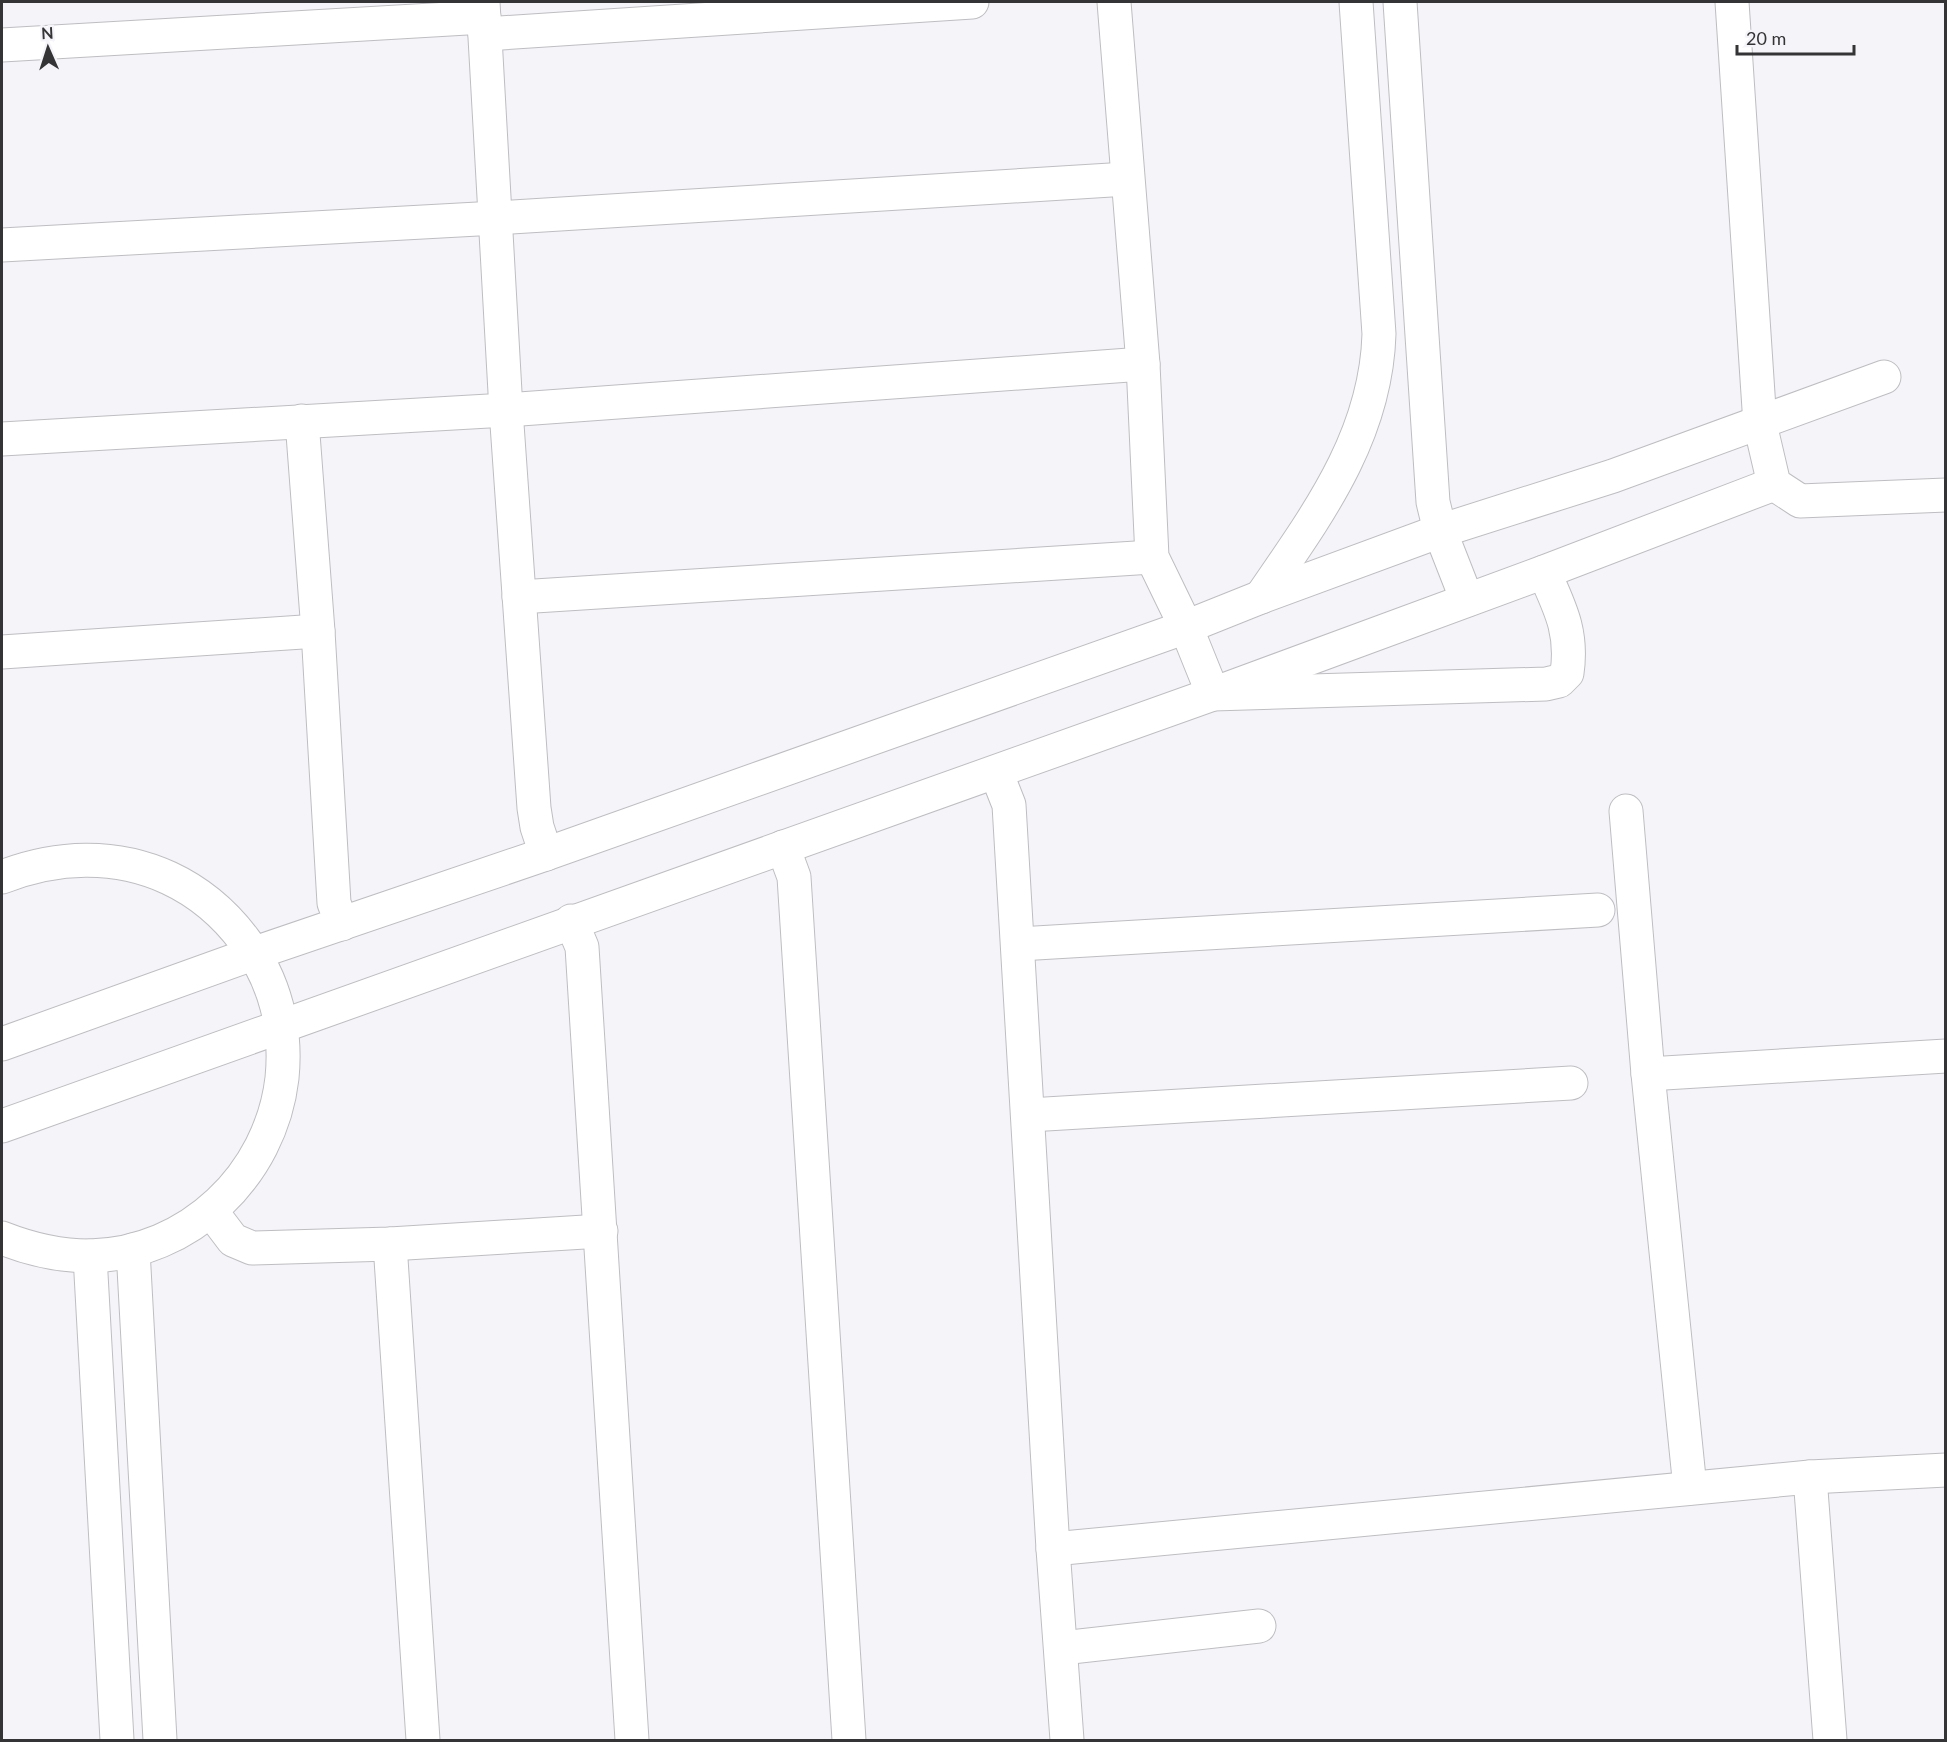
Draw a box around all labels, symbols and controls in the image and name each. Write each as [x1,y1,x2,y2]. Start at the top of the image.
north arrow [18,18,78,78]
scale bar [1737,18,1854,56]
text: N [41,23,54,42]
text: 20 m [1746,27,1786,49]

